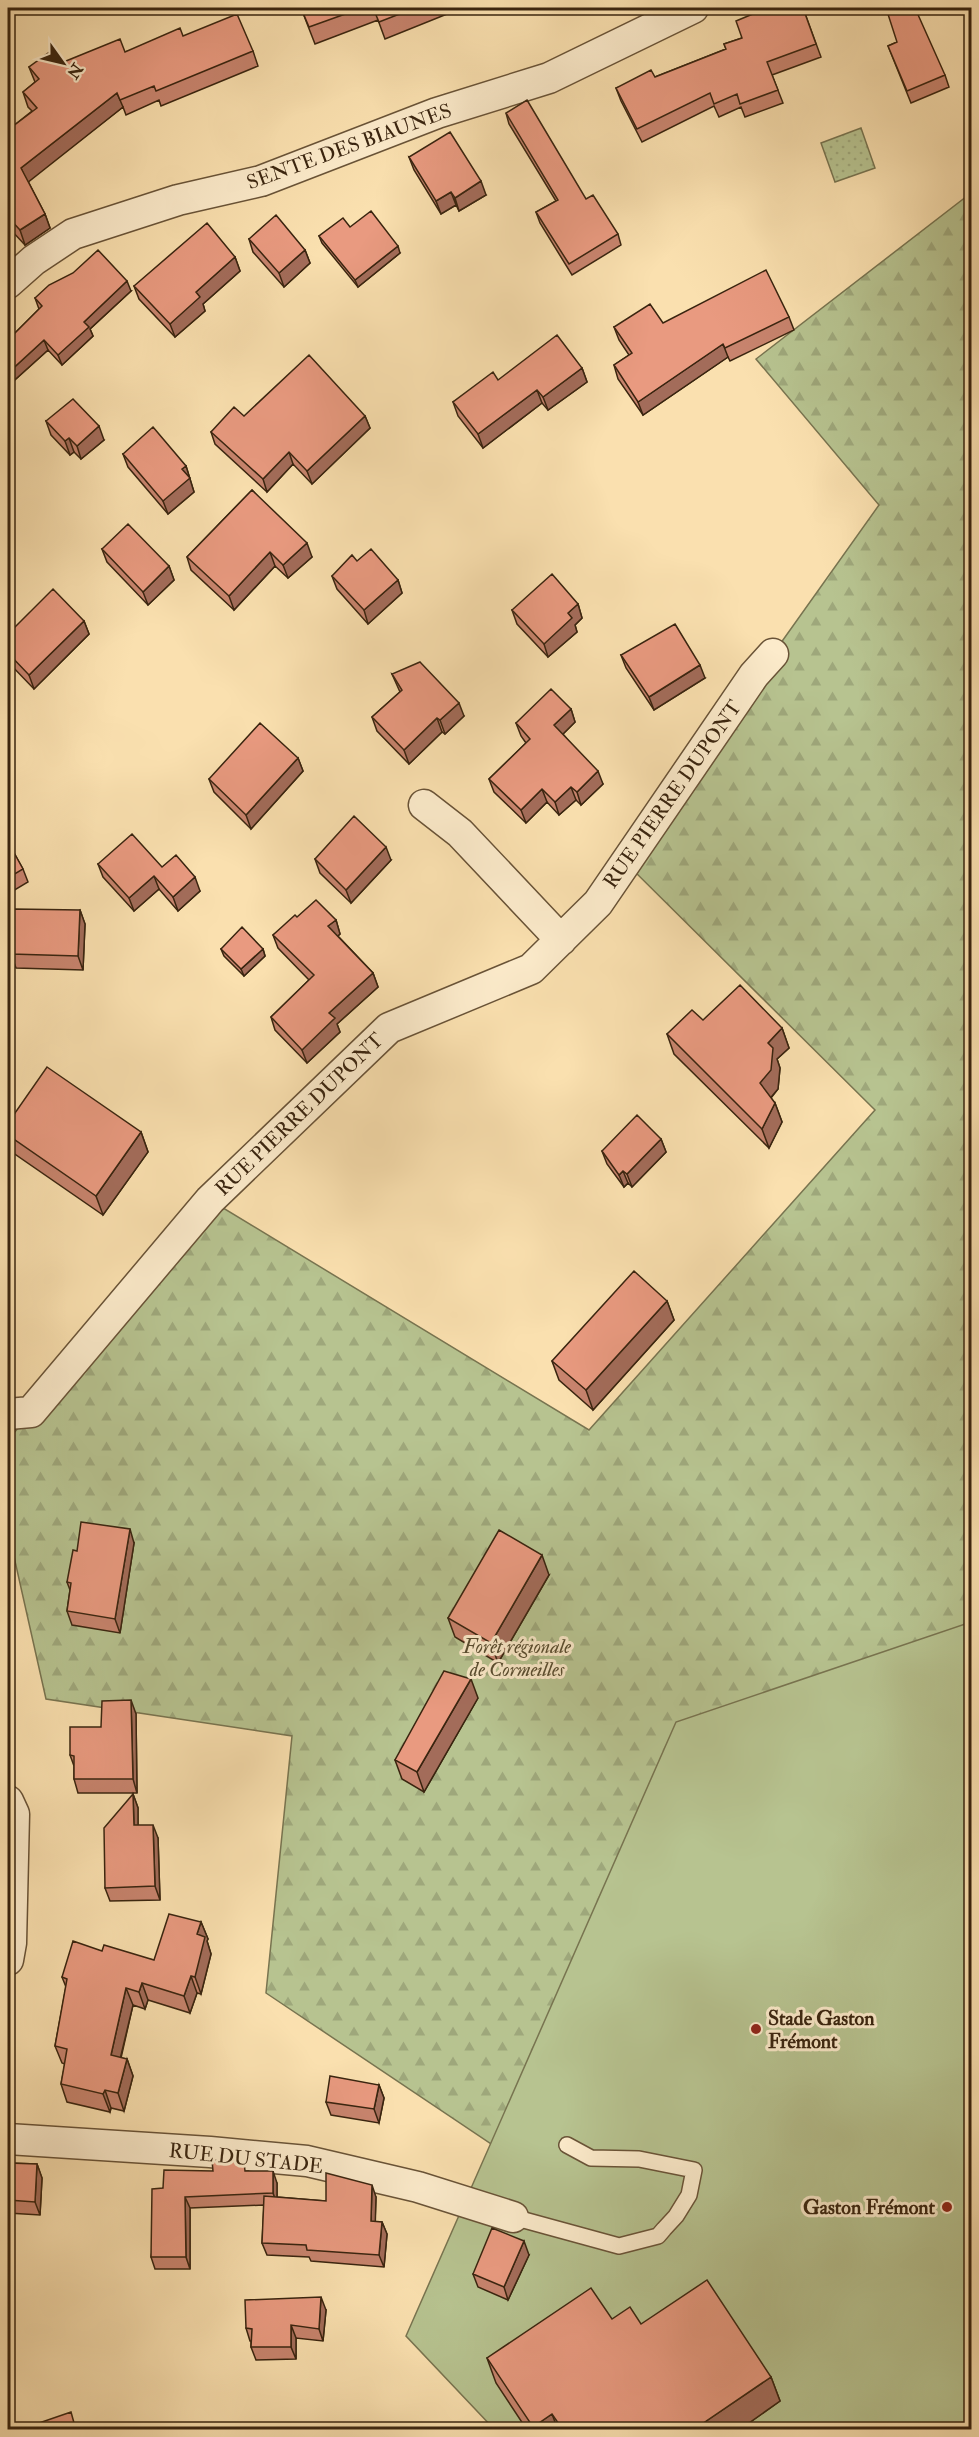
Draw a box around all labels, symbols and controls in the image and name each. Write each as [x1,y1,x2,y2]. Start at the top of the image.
north arrow [33,33,93,93]
text: N [62,58,87,83]
street label: SENTE DES BIAUNES [243,98,455,195]
street label: RUE PIERRE DUPONT [598,695,747,893]
street label: RUE PIERRE DUPONT [210,1027,389,1201]
park label: Forêt régionale de Cormeilles [462,1634,571,1682]
place label: Stade Gaston Frémont [768,2006,875,2054]
marker: Stade Gaston Frémont [749,2022,763,2036]
street label: RUE DU STADE [168,2138,324,2179]
place label: Gaston Frémont [803,2195,936,2220]
marker: Gaston Frémont [940,2200,954,2214]

